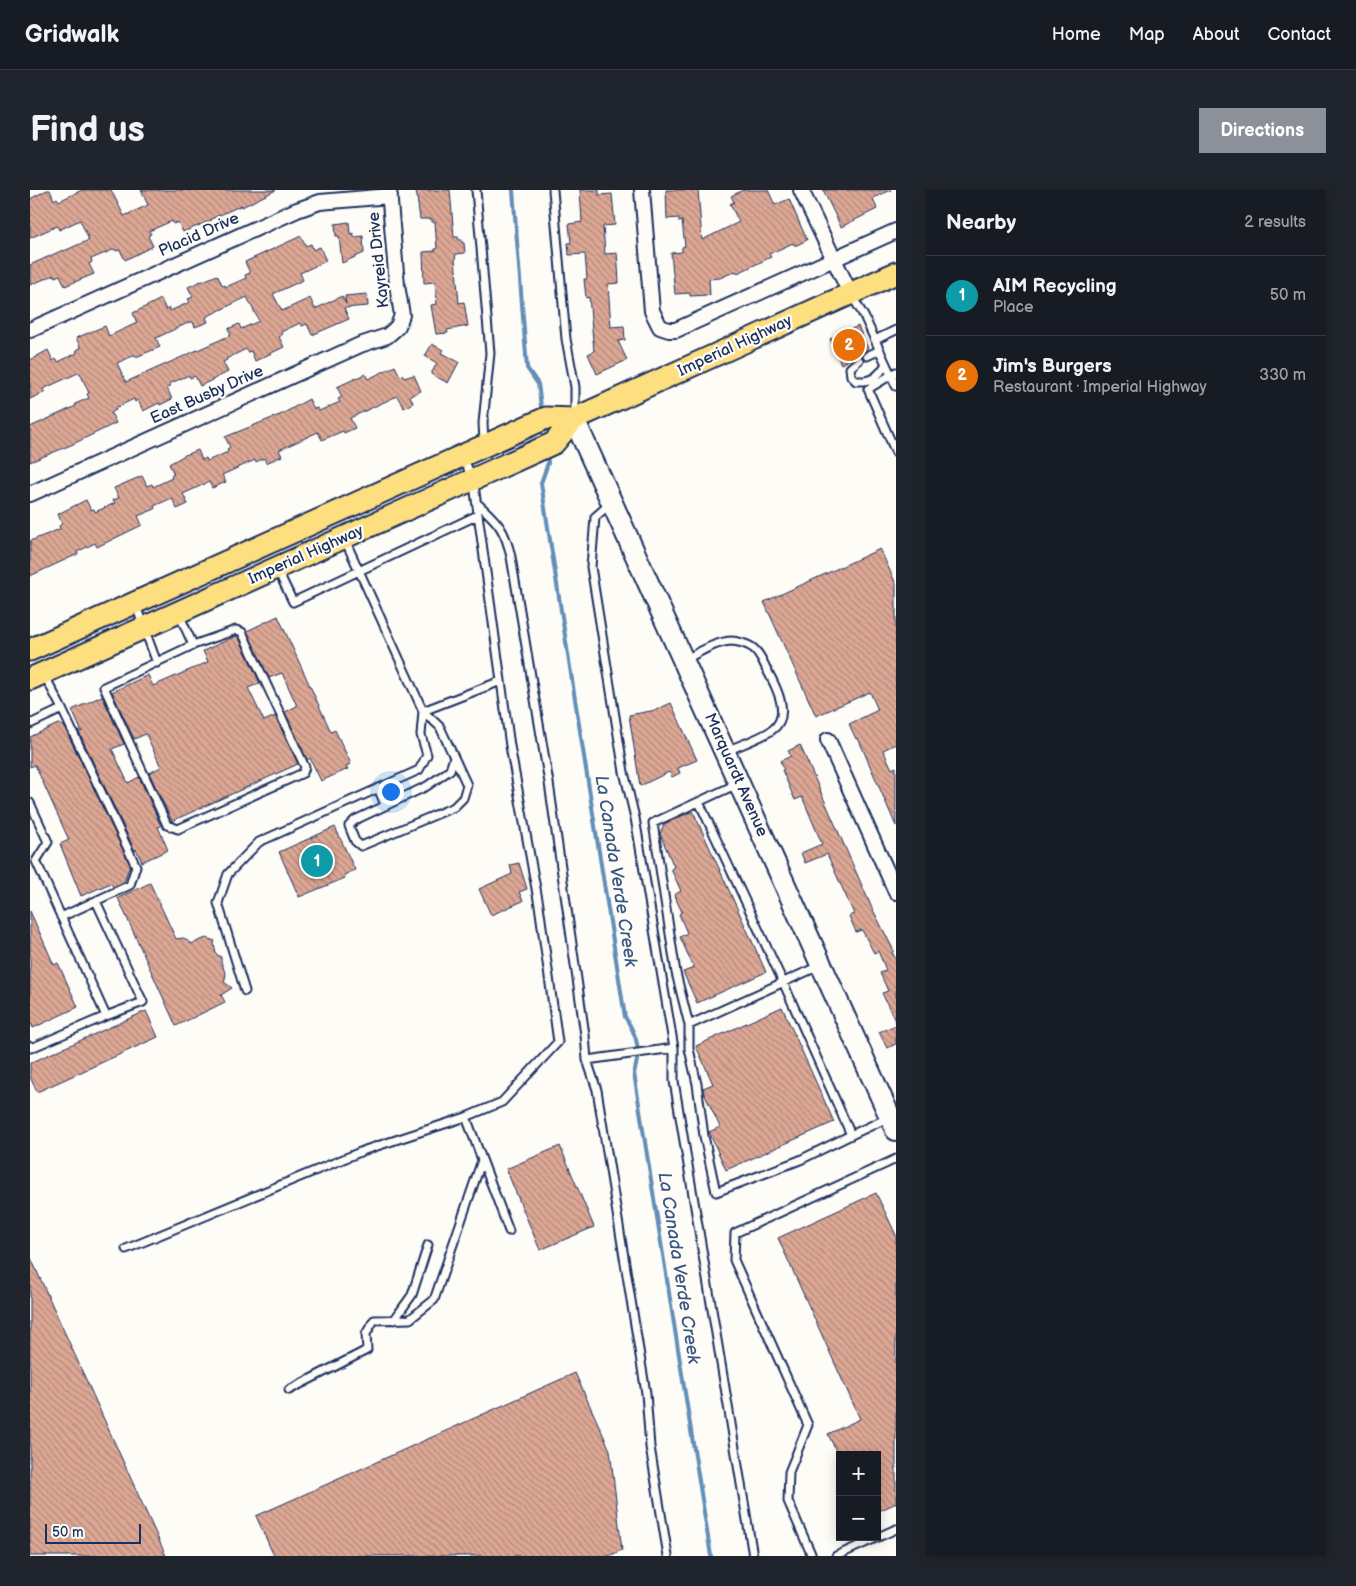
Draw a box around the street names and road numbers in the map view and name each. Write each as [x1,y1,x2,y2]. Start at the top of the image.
street label: Placid Drive [156,209,243,261]
street label: Kayreid Drive [364,211,393,309]
street label: Imperial Highway [675,311,796,381]
street label: East Busby Drive [148,361,267,428]
street label: Imperial Highway [246,521,367,589]
street label: Marquardt Avenue [700,710,772,840]

